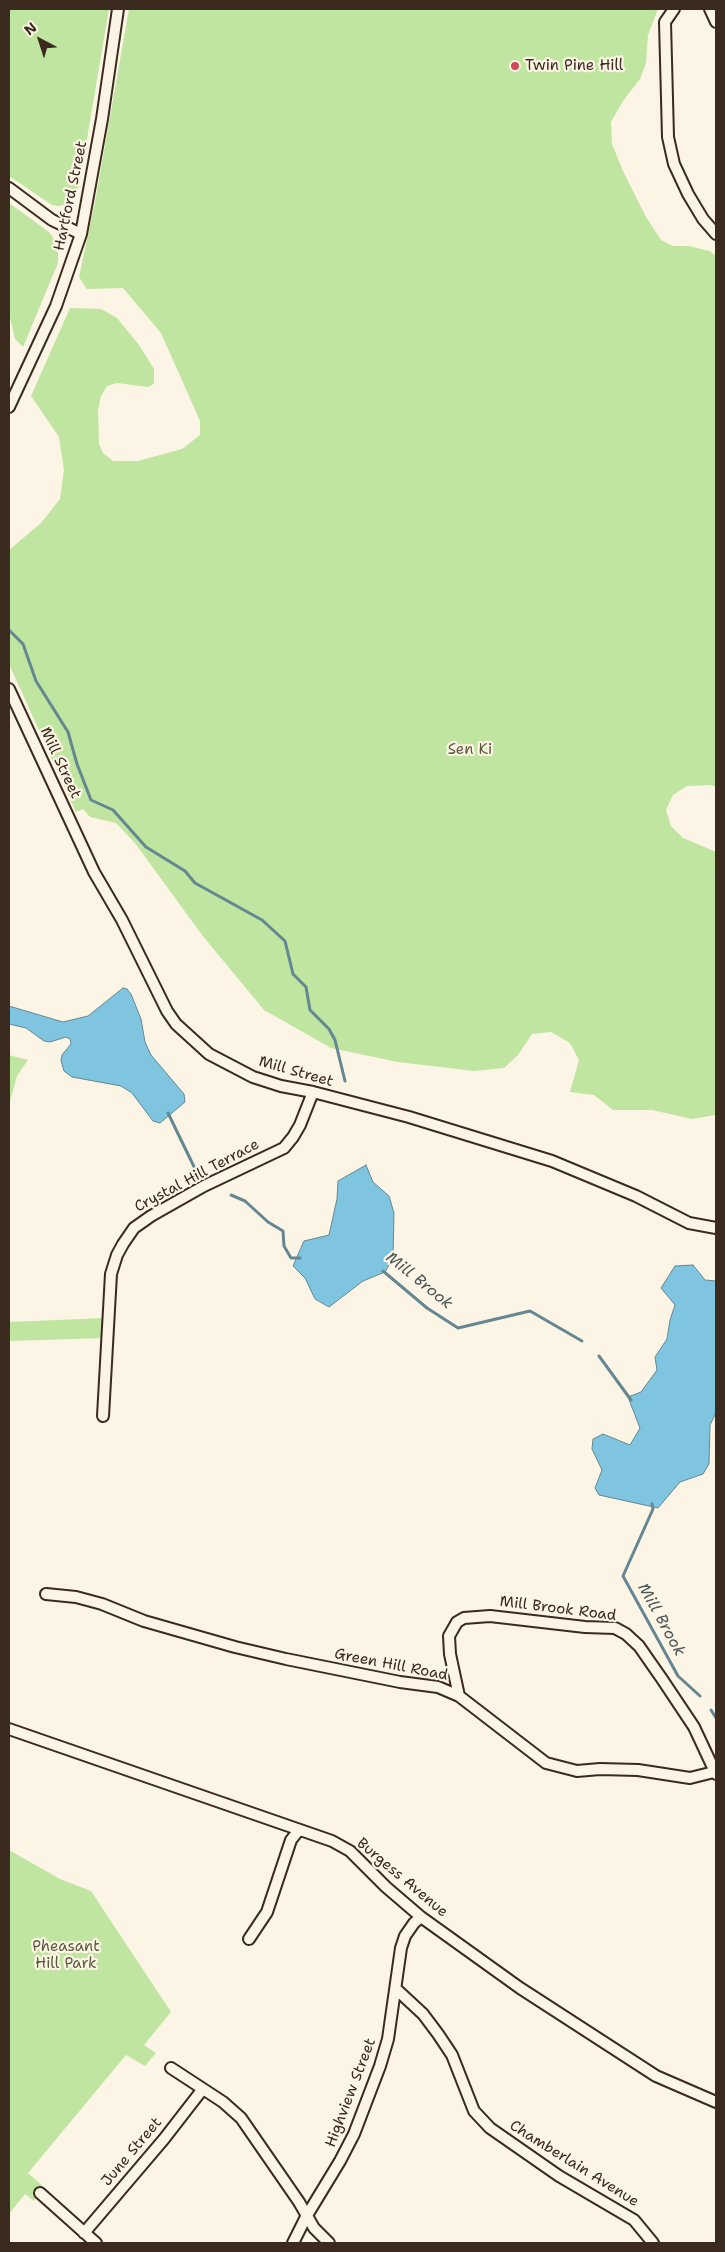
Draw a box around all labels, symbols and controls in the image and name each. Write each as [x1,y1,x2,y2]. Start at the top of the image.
north arrow [15,15,65,65]
text: N [20,18,40,39]
place label: Twin Pine Hill [525,57,623,75]
marker: Twin Pine Hill [509,60,521,72]
street label: Hartford Street [51,139,91,253]
street label: Mill Street [36,724,84,802]
park label: Sen Ki [448,741,492,759]
street label: Mill Street [257,1053,335,1091]
street label: Crystal Hill Terrace [132,1136,262,1216]
water label: Mill Brook [382,1248,456,1314]
water label: Mill Brook [633,1580,689,1660]
street label: Mill Brook Road [499,1593,617,1625]
street label: Green Hill Road [333,1645,449,1685]
street label: Burgess Avenue [353,1835,451,1921]
park label: Pheasant Hill Park [32,1938,100,1973]
street label: Highview Street [322,2036,380,2150]
street label: June Street [98,2114,166,2190]
street label: Chamberlain Avenue [506,2117,642,2211]

